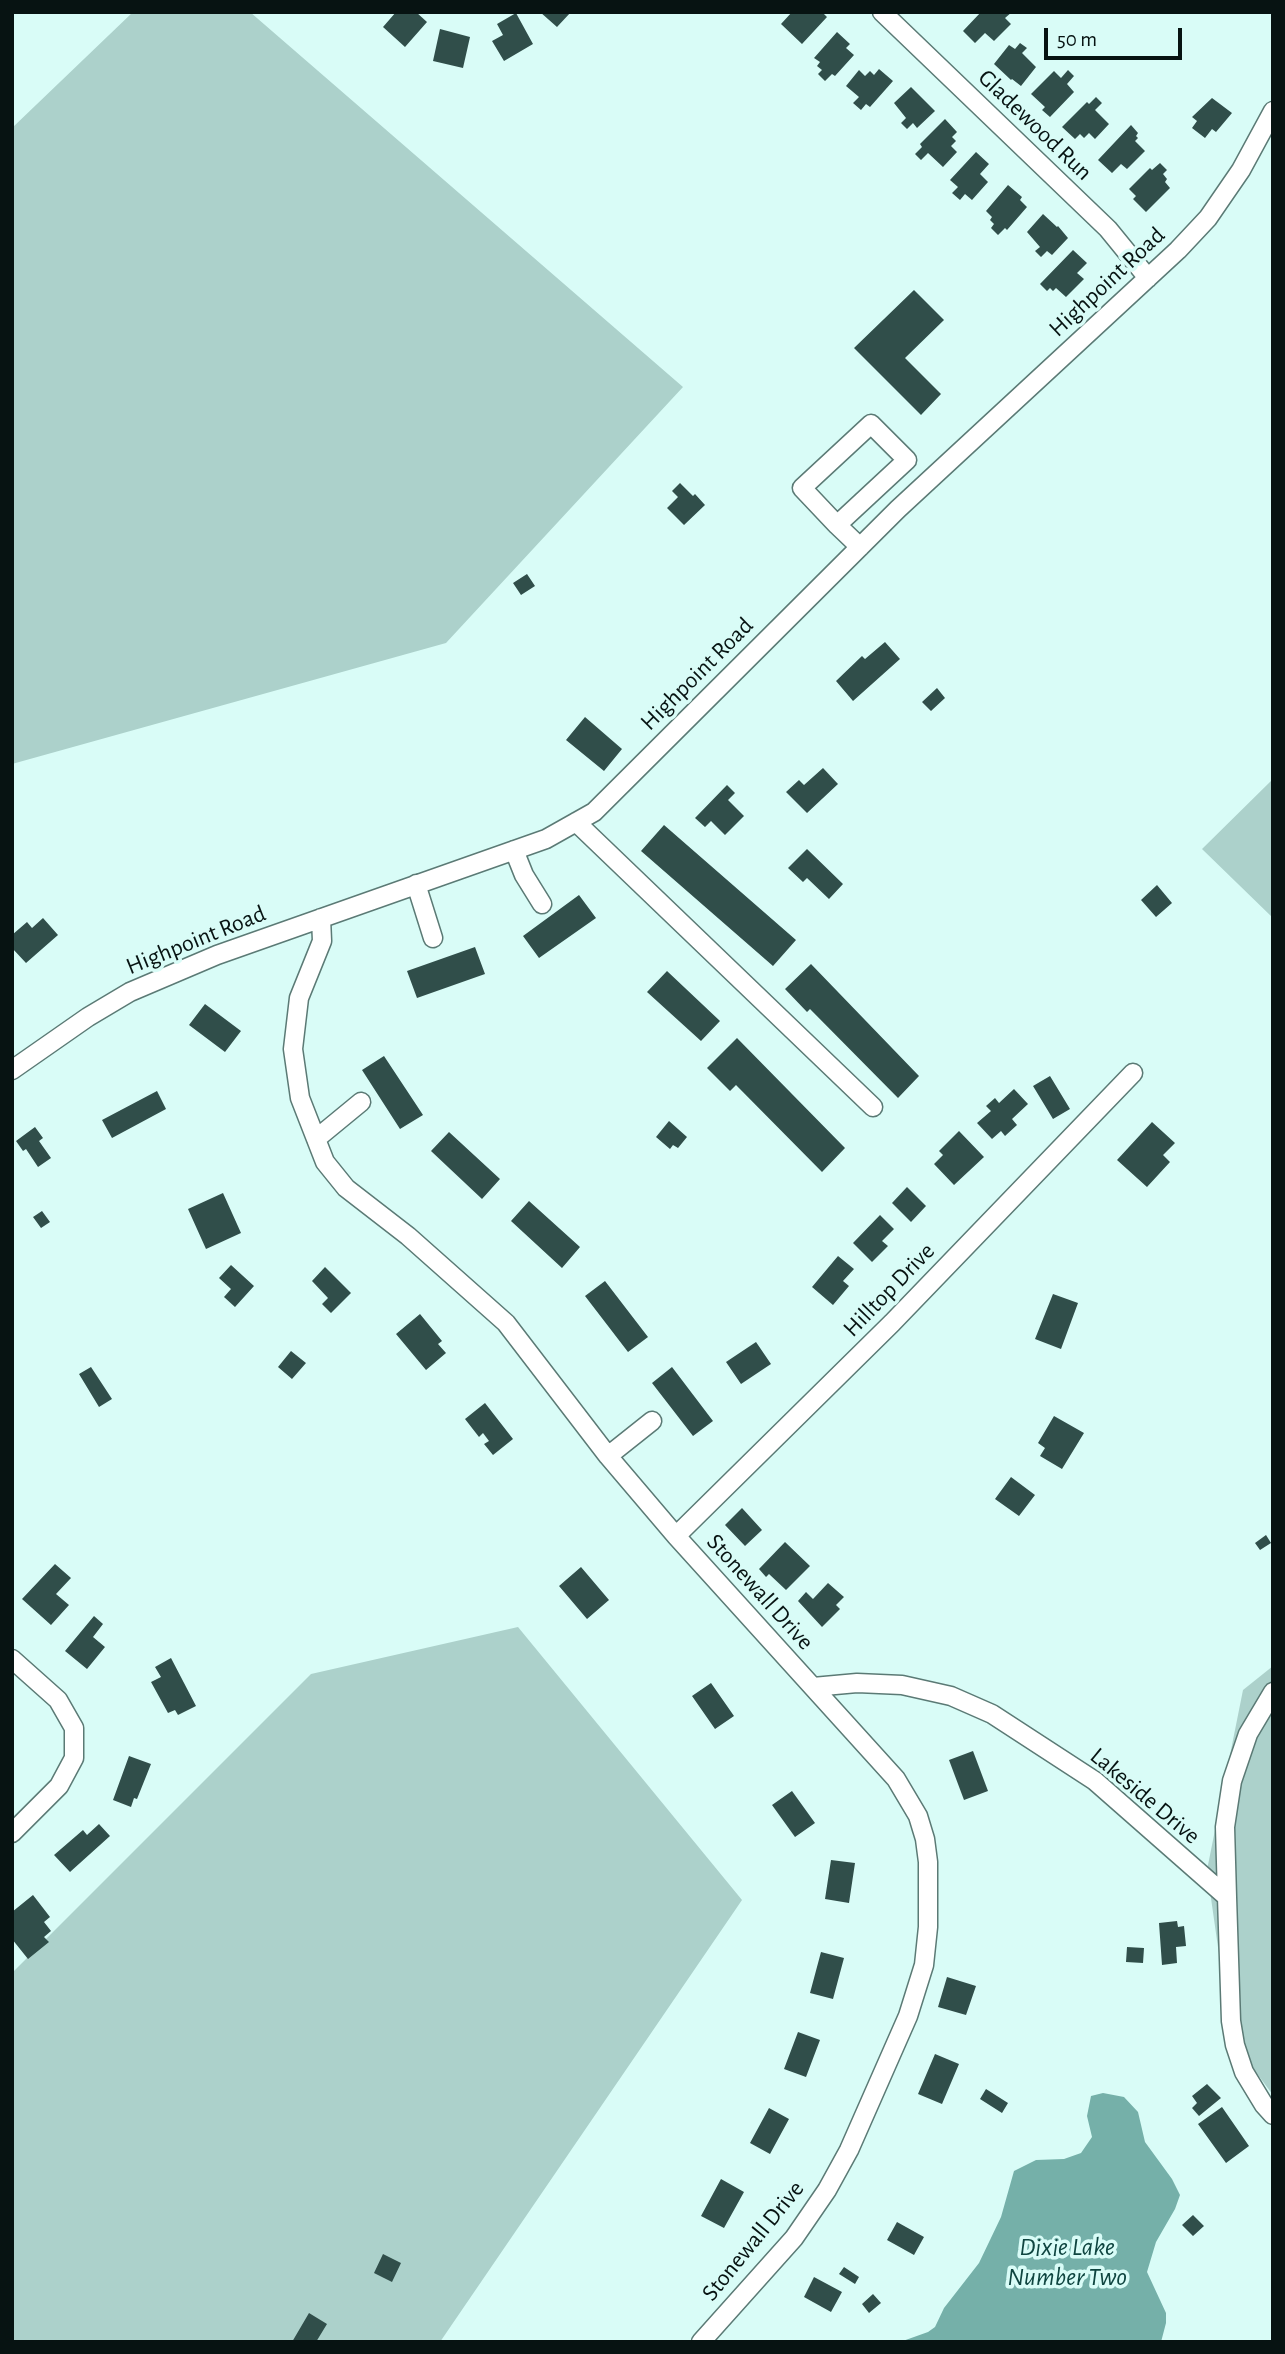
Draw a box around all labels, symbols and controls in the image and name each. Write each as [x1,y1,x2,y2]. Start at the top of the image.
scale bar [1047,14,1185,58]
text: 50 m [1057,29,1097,50]
street label: Gladewood Run [972,63,1098,187]
street label: Highpoint Road [1043,221,1171,343]
street label: Highpoint Road [635,612,759,736]
street label: Highpoint Road [122,899,270,981]
street label: Hilltop Drive [837,1237,941,1343]
street label: Stonewall Drive [700,1528,820,1656]
street label: Lakeside Drive [1084,1742,1206,1850]
street label: Stonewall Drive [696,2175,810,2307]
water label: Dixie Lake Number Two [1007,2231,1127,2292]

